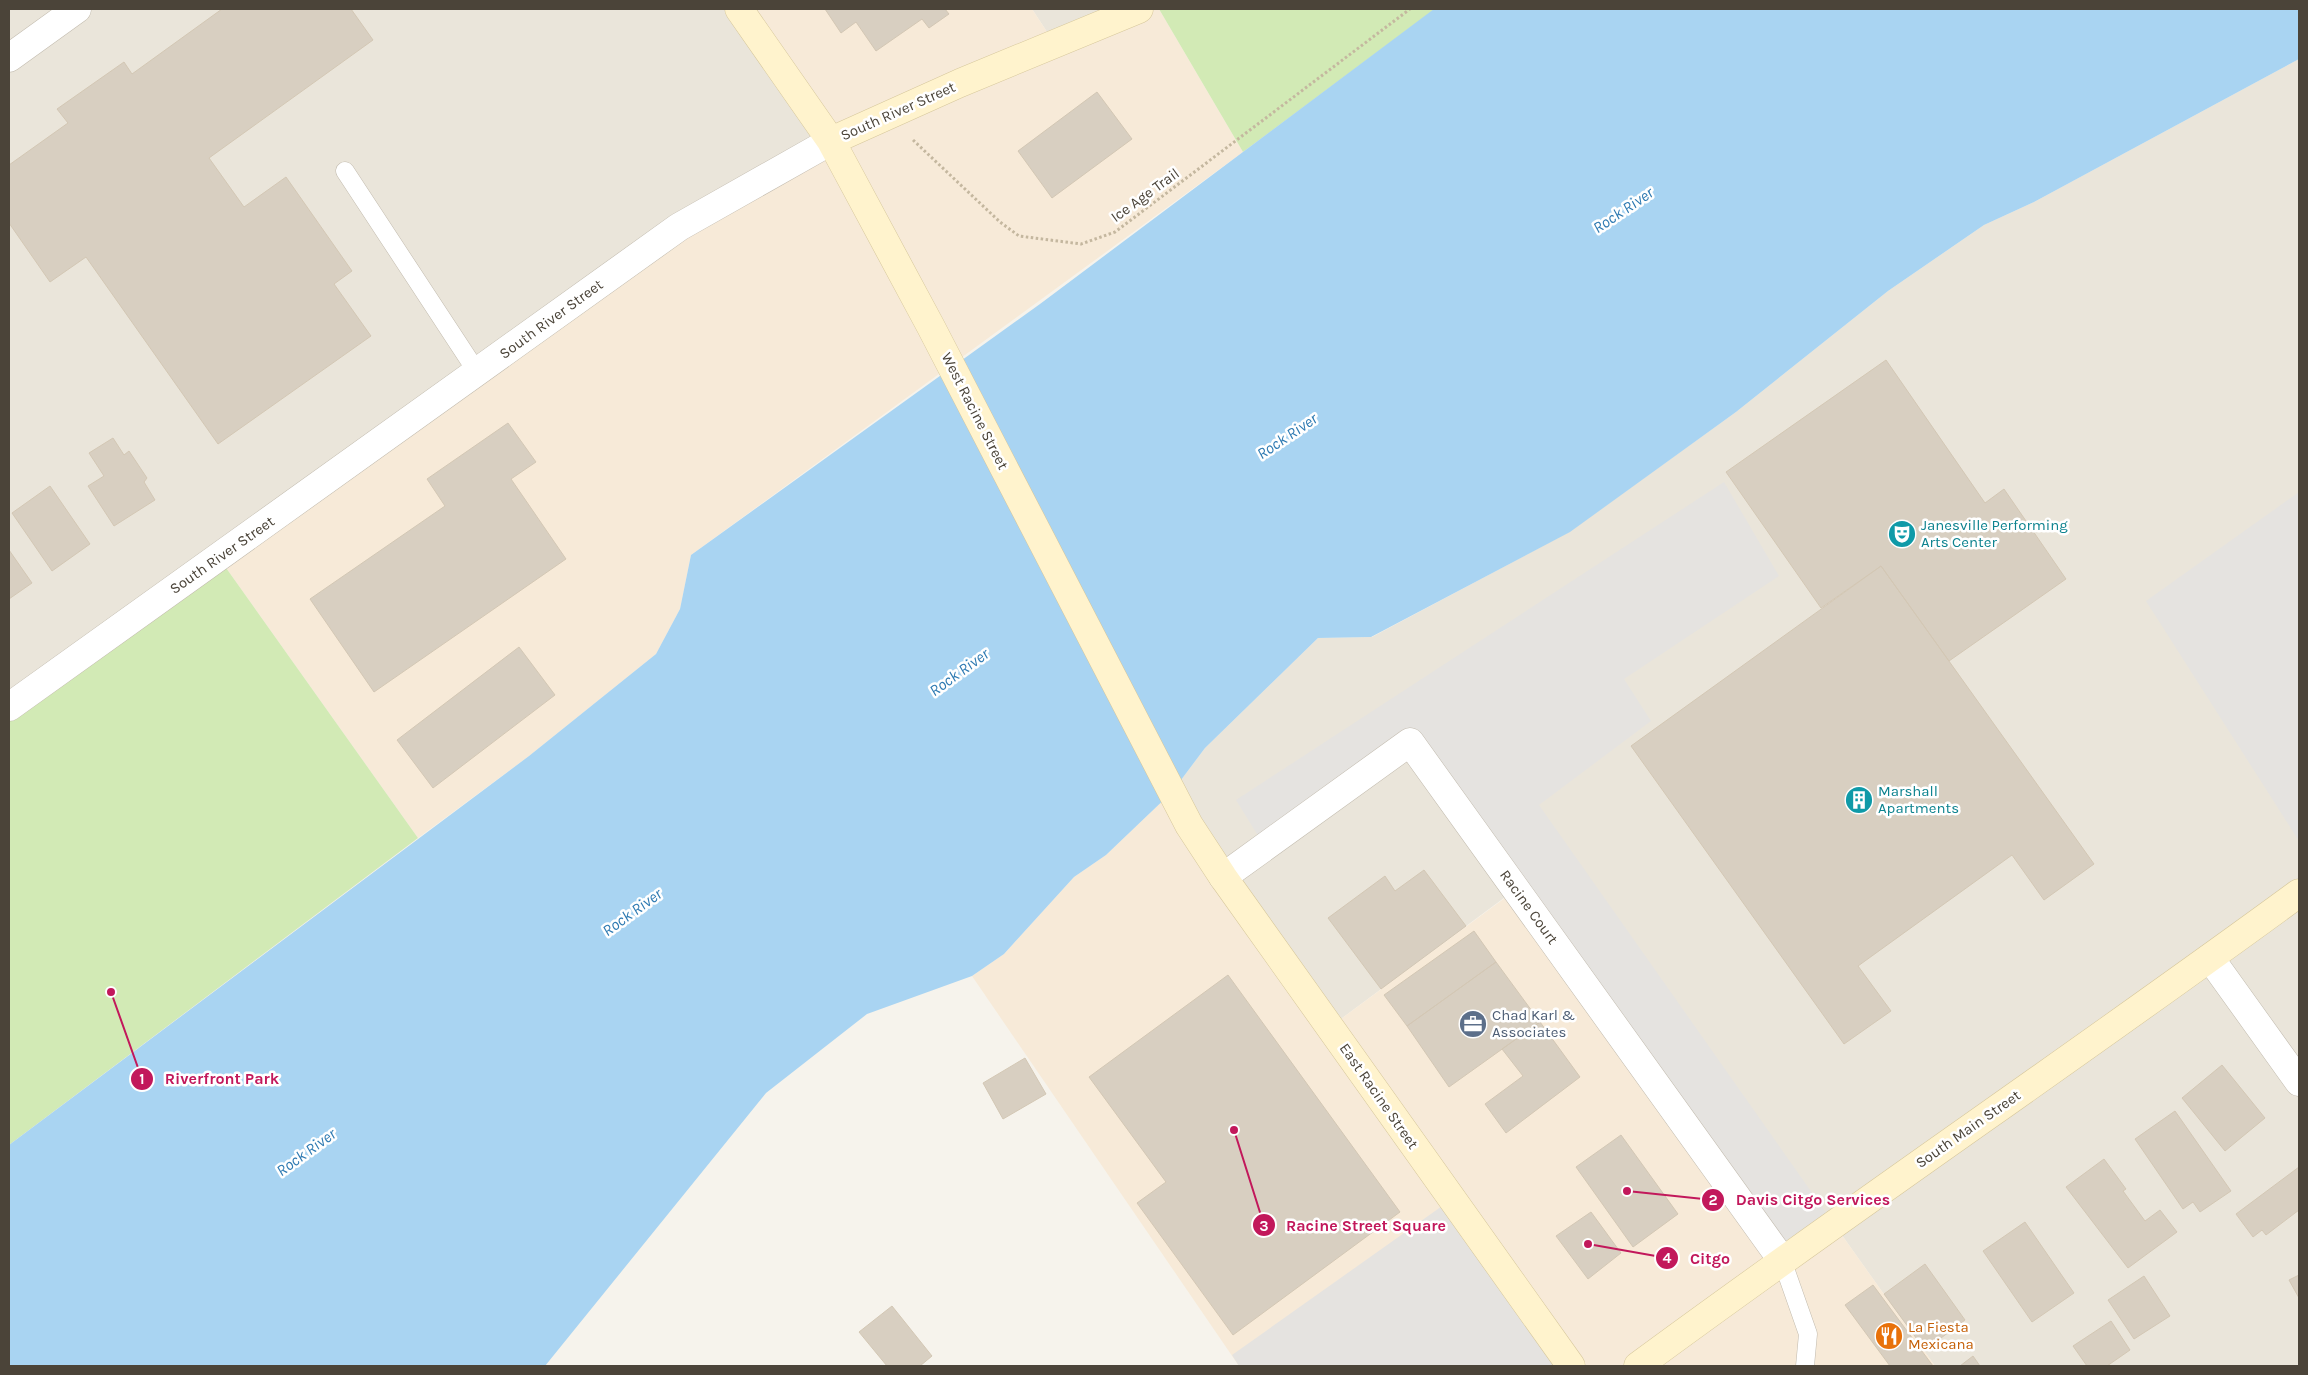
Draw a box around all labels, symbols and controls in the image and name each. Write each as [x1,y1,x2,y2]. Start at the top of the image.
street label: South River Street [838,77,958,144]
street label: Ice Age Trail [1107,164,1183,226]
water label: Rock River [1589,183,1657,237]
street label: South River Street [496,275,607,363]
street label: West Racine Street [938,349,1012,473]
water label: Rock River [1253,409,1321,463]
street label: South River Street [166,512,278,598]
place label: Janesville Performing Arts Center [1921,516,2068,551]
theatre icon: Janesville Performing Arts Center [1887,519,1917,549]
water label: Rock River [926,644,993,700]
place label: Marshall Apartments [1878,782,1959,817]
building icon: Marshall Apartments [1844,785,1874,815]
street label: Racine Court [1496,866,1562,948]
water label: Rock River [599,884,666,940]
place label: Chad Karl & Associates [1492,1006,1576,1041]
office icon: Chad Karl & Associates [1458,1009,1488,1039]
street label: East Racine Street [1336,1040,1422,1153]
callout: Riverfront Park [130,1063,289,1094]
text: Riverfront Park [165,1069,280,1088]
text: 1 [139,1070,145,1088]
street label: South Main Street [1912,1086,2024,1172]
water label: Rock River [273,1124,340,1180]
callout: Davis Citgo Services [1701,1184,1900,1215]
text: Davis Citgo Services [1736,1190,1890,1209]
text: 2 [1708,1191,1718,1209]
callout: Racine Street Square [1251,1210,1456,1241]
text: Racine Street Square [1286,1216,1446,1235]
text: 3 [1259,1217,1269,1235]
callout: Citgo [1655,1243,1740,1274]
text: 4 [1663,1249,1672,1267]
text: Citgo [1690,1249,1730,1268]
place label: La Fiesta Mexicana [1908,1318,1974,1353]
restaurant icon: La Fiesta Mexicana [1874,1321,1904,1351]

